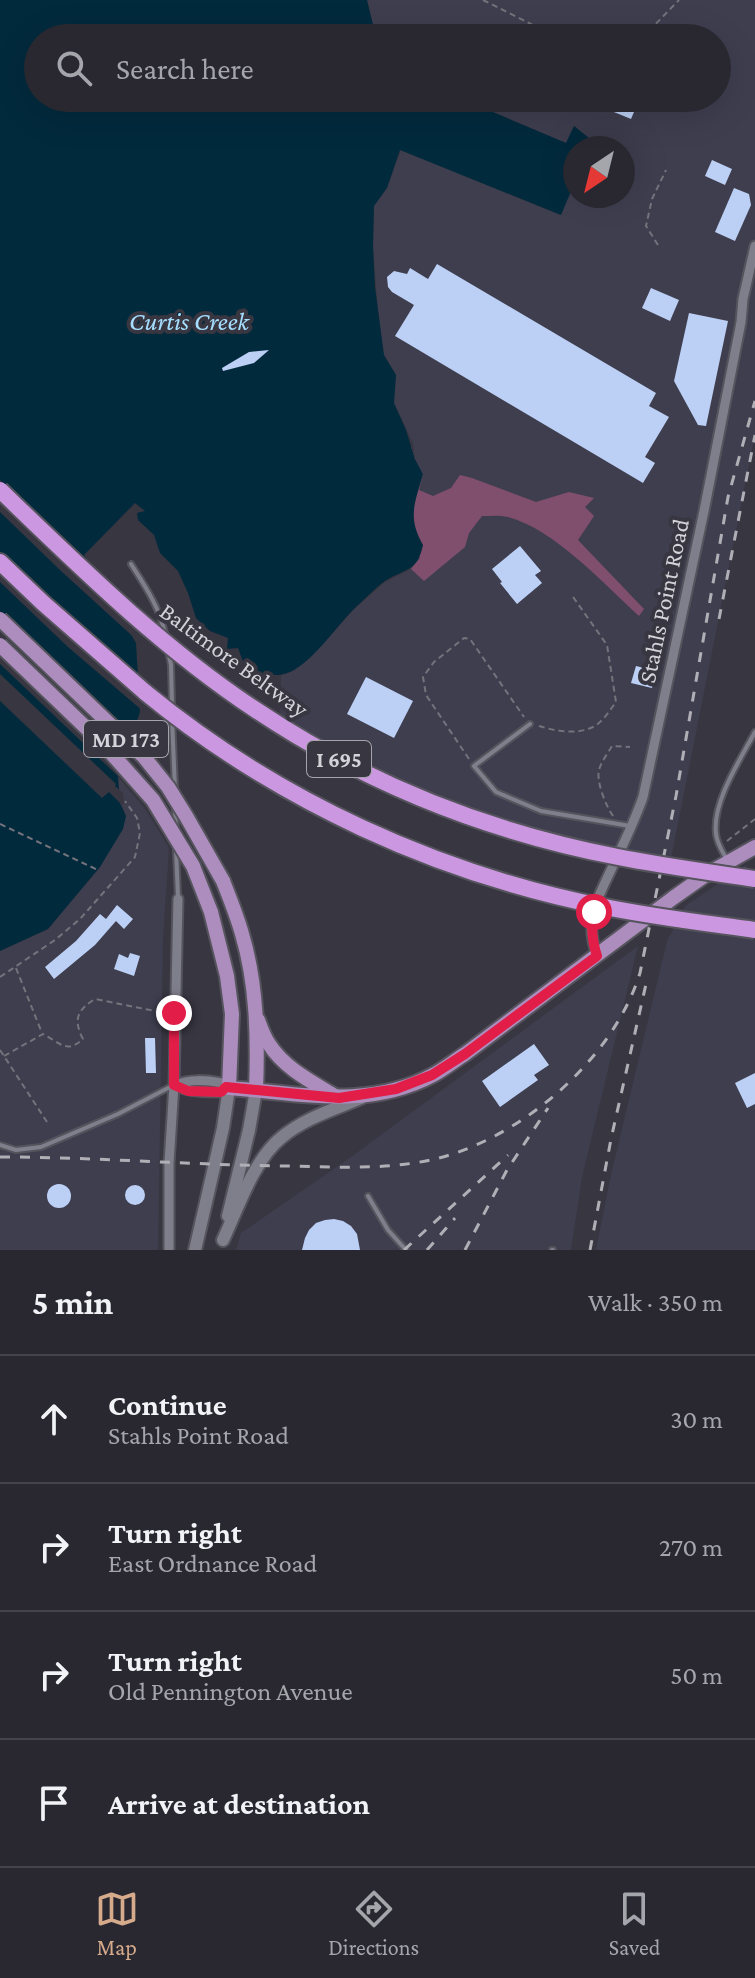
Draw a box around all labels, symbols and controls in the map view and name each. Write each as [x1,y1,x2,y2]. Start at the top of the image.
search box [24,24,731,112]
icon: search [52,46,96,90]
text: Search here [116,52,254,85]
north arrow [563,136,635,208]
water label: Curtis Creek [129,307,251,336]
street label: Stahls Point Road [633,516,694,685]
street label: Baltimore Beltway [155,597,314,723]
road number: MD 173 [84,721,168,757]
road number: I 695 [307,741,371,777]
route start [576,894,612,930]
route end [156,995,192,1031]
text: 5 min [32,1284,113,1321]
text: Walk · 350 m [588,1288,723,1317]
text: Continue [108,1388,227,1421]
icon: ahead [32,1397,76,1441]
text: 30 m [670,1405,723,1434]
text: Stahls Point Road [108,1421,289,1450]
text: Turn right [108,1516,242,1549]
icon: right [32,1525,76,1569]
text: 270 m [659,1533,723,1562]
text: East Ordnance Road [108,1549,317,1578]
text: Turn right [108,1644,242,1677]
icon: right [32,1653,76,1697]
text: 50 m [670,1661,723,1690]
text: Old Pennington Avenue [108,1677,353,1706]
icon: arrive [32,1781,76,1825]
text: Arrive at destination [108,1787,370,1820]
tab: Map [95,1887,139,1960]
tab: Directions [328,1887,419,1960]
tab: Saved [609,1887,660,1960]

